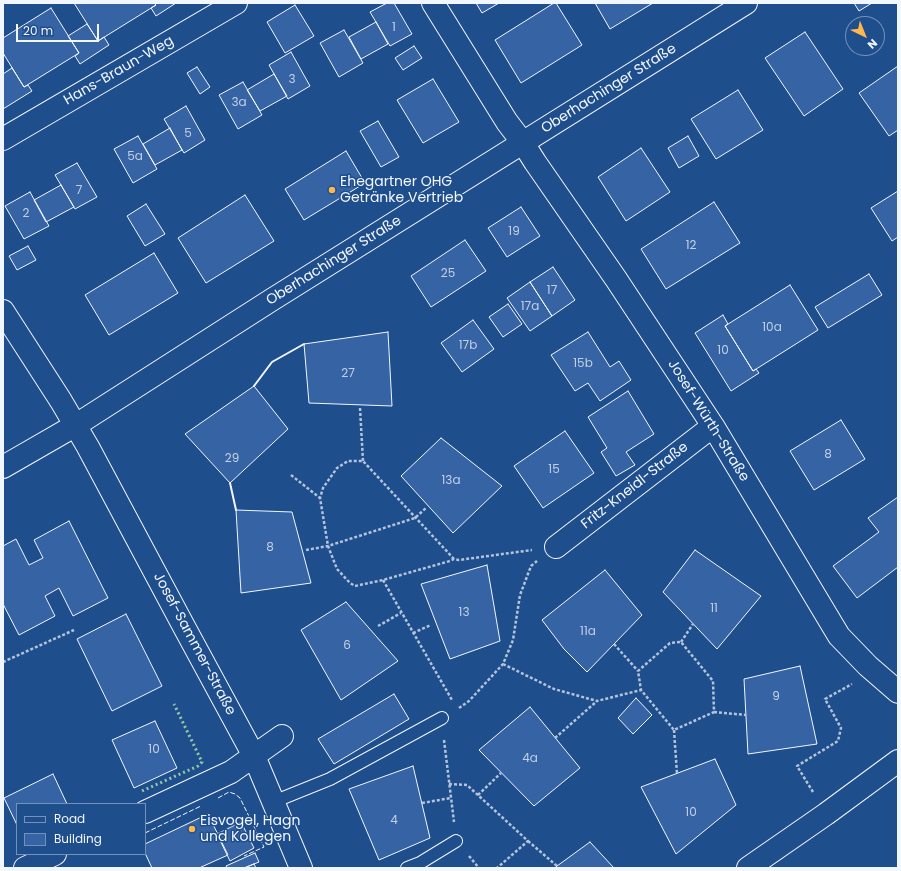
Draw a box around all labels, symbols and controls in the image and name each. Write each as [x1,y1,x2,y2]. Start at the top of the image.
scale bar [18,16,101,42]
north arrow [845,16,885,56]
house number: 1 [392,21,396,35]
text: 20 m [23,22,53,39]
street label: Hans-Braun-Weg [61,33,177,109]
text: N [864,35,881,53]
street label: Oberhachinger Straße [538,41,680,137]
house number: 3 [288,73,296,87]
house number: 3a [231,96,247,110]
house number: 5 [184,127,192,141]
house number: 5a [127,150,143,164]
place label: Ehegartner OHG Getränke Vertrieb [340,174,463,206]
house number: 7 [76,184,82,198]
marker: Ehegartner OHG Getränke Vertrieb [327,185,337,195]
house number: 2 [23,207,29,221]
street label: Oberhachinger Straße [263,213,405,309]
house number: 19 [508,225,520,239]
house number: 12 [686,239,696,253]
house number: 25 [441,267,455,281]
house number: 17 [547,284,557,298]
house number: 17a [521,300,539,314]
house number: 10a [762,321,782,335]
house number: 17b [459,339,477,353]
house number: 10 [717,344,729,358]
house number: 15b [573,357,593,371]
street label: Josef-Würth-Straße [664,357,752,485]
house number: 27 [341,367,355,381]
street label: Fritz-Kneidl-Straße [578,439,692,533]
house number: 8 [824,448,832,462]
house number: 29 [225,452,239,466]
house number: 15 [548,463,560,477]
house number: 13a [441,474,461,488]
house number: 8 [266,541,274,555]
street label: Josef-Sammer-Straße [149,570,239,718]
house number: 11 [710,602,718,616]
house number: 13 [459,606,469,620]
house number: 11a [580,625,596,639]
house number: 6 [343,639,351,653]
house number: 9 [772,690,780,704]
house number: 10 [148,743,160,757]
house number: 4a [522,752,538,766]
legend [16,803,146,855]
house number: 10 [685,806,697,820]
text: Road [54,810,85,827]
place label: Eisvogel, Hagn und Kollegen [200,813,300,846]
house number: 4 [390,814,398,828]
marker: Eisvogel, Hagn und Kollegen [187,824,197,834]
text: Building [54,830,102,847]

